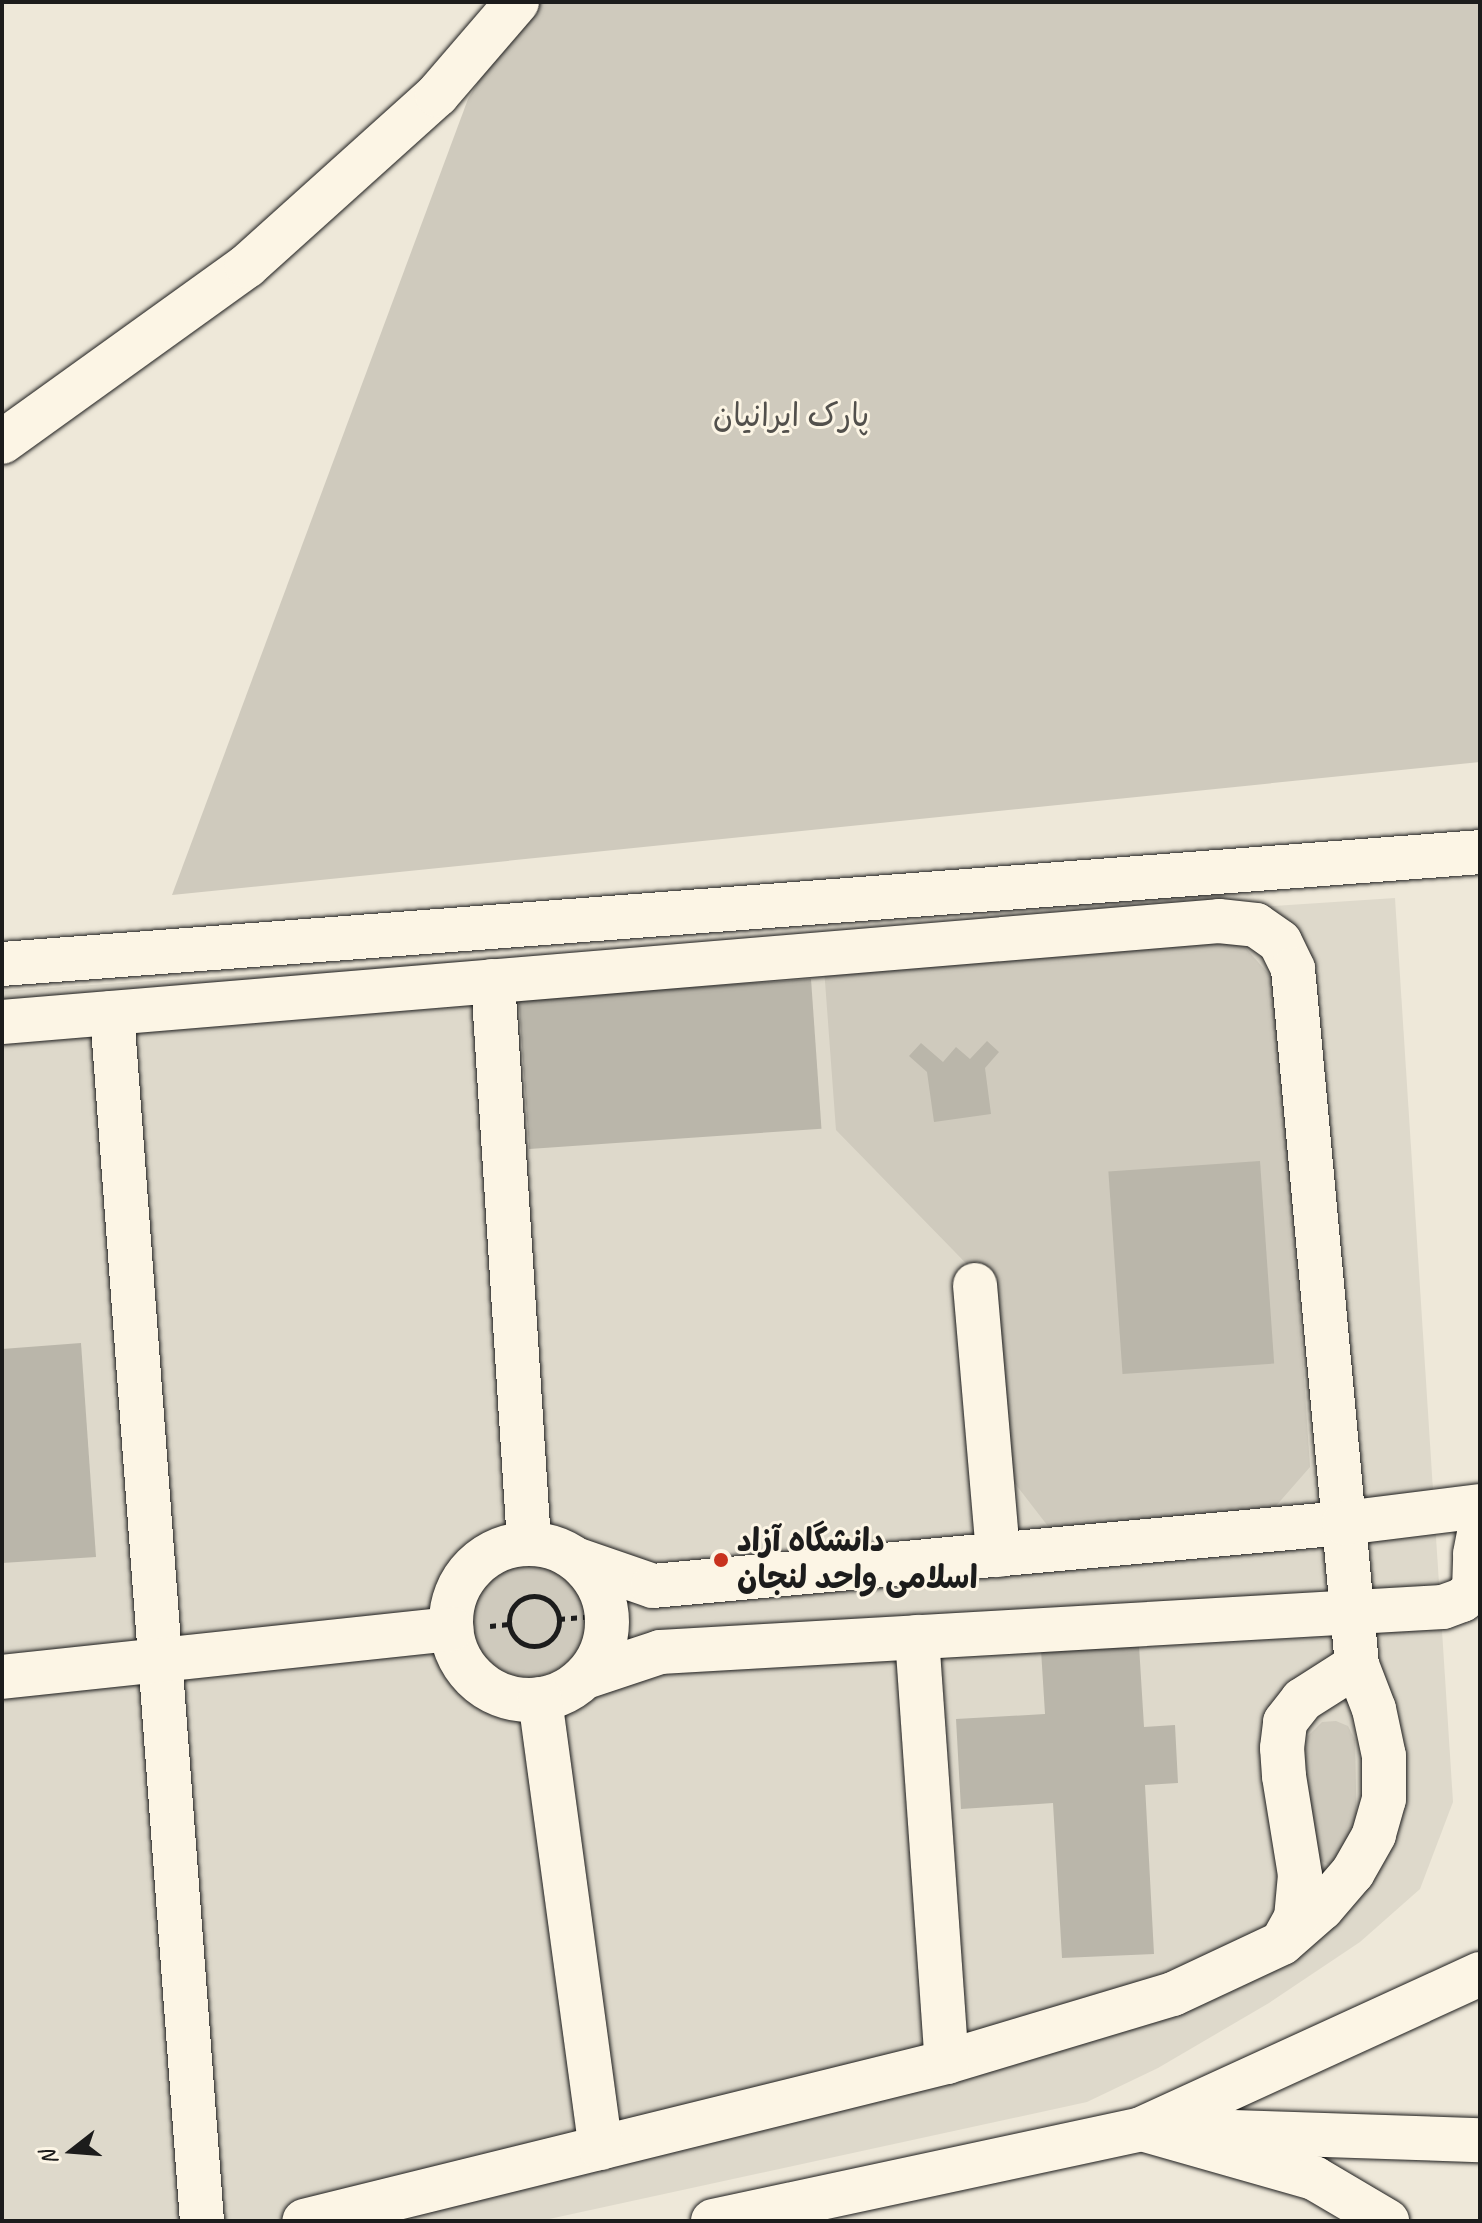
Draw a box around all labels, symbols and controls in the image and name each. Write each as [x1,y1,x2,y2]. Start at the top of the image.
park label: پارک ایرانیان [713,397,869,435]
place label: دانشگاه آزاد اسلامی واحد لنجان [737,1523,978,1598]
marker: دانشگاه آزاد اسلامی واحد لنجان [712,1551,730,1569]
north arrow [32,2111,112,2191]
text: N [34,2147,64,2169]

